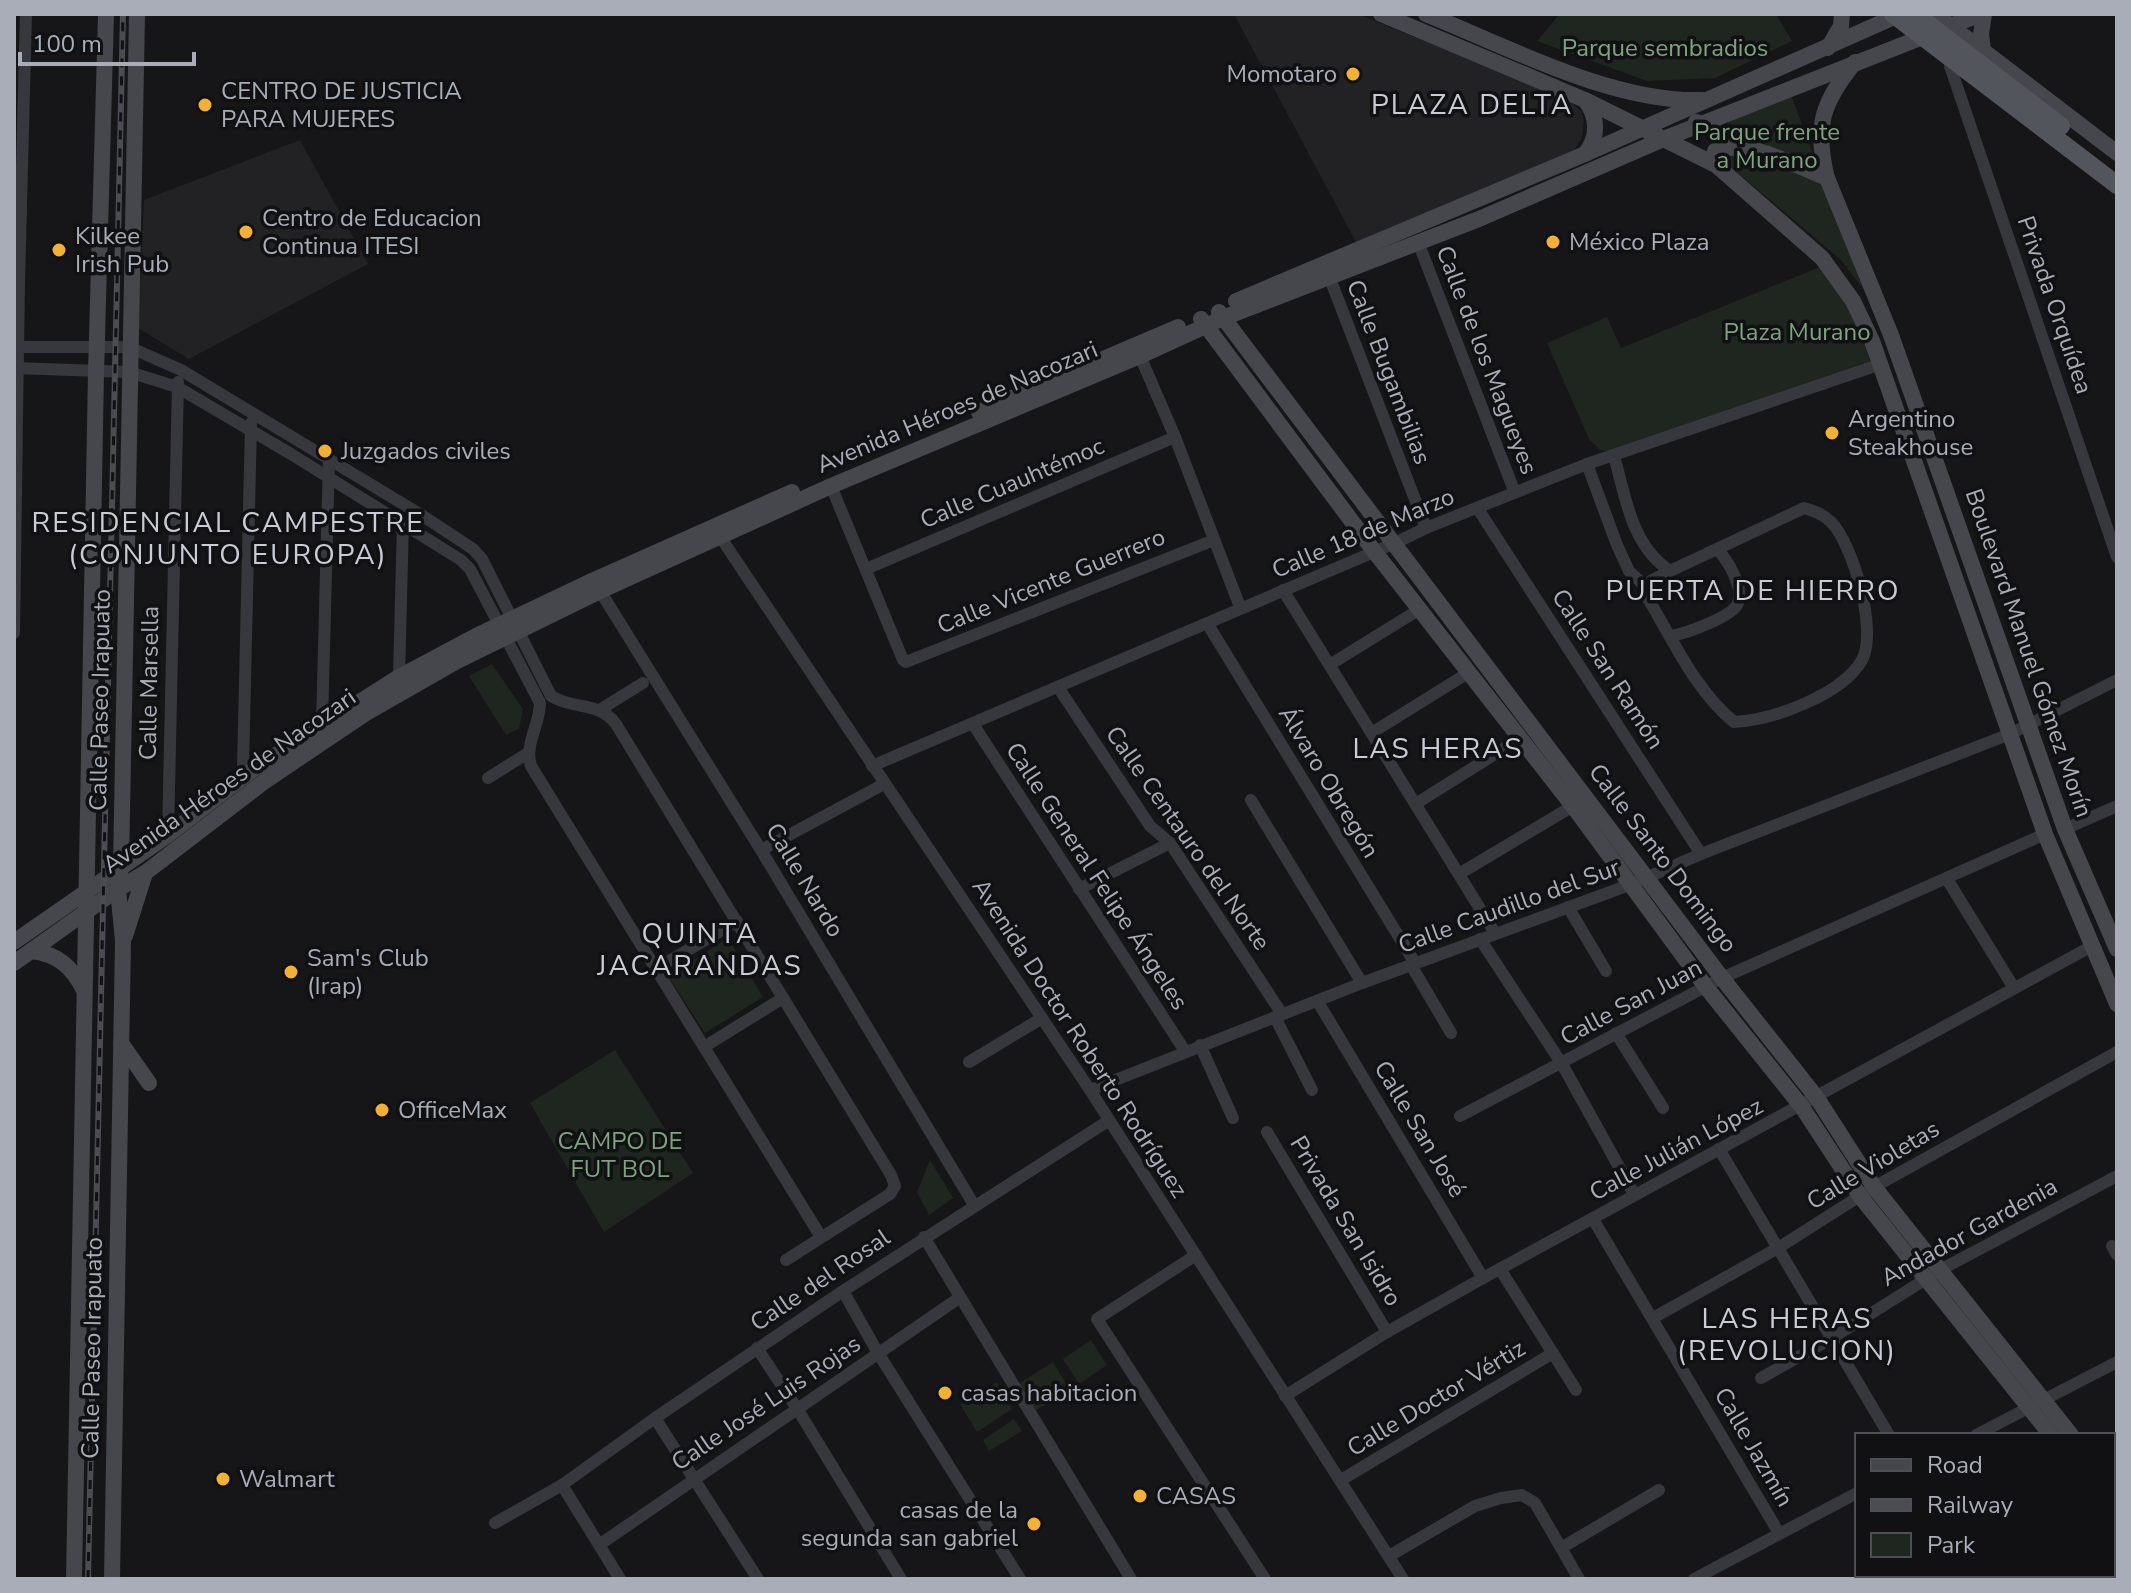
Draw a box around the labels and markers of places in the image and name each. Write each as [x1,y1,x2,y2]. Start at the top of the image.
place label: Momotaro [1226,58,1337,90]
marker: Momotaro [1344,65,1362,83]
place label: CENTRO DE JUSTICIA PARA MUJERES [221,75,462,135]
marker: CENTRO DE JUSTICIA PARA MUJERES [196,96,214,114]
place label: Centro de Educacion Continua ITESI [262,202,482,262]
place label: Kilkee Irish Pub [75,220,169,280]
marker: Centro de Educacion Continua ITESI [237,223,255,241]
place label: México Plaza [1569,226,1709,258]
marker: México Plaza [1544,233,1562,251]
marker: Kilkee Irish Pub [50,241,68,259]
place label: Argentino Steakhouse [1848,403,1973,463]
marker: Argentino Steakhouse [1823,424,1841,442]
place label: Juzgados civiles [340,435,511,467]
marker: Juzgados civiles [316,442,334,460]
place label: Sam's Club (Irap) [307,942,429,1002]
marker: Sam's Club (Irap) [282,963,300,981]
place label: OfficeMax [398,1094,507,1126]
marker: OfficeMax [373,1101,391,1119]
place label: casas habitacion [961,1377,1137,1409]
marker: casas habitacion [936,1384,954,1402]
place label: Walmart [239,1463,335,1495]
marker: Walmart [214,1470,232,1488]
place label: CASAS [1156,1480,1236,1512]
marker: CASAS [1131,1487,1149,1505]
place label: casas de la segunda san gabriel [801,1494,1018,1554]
marker: casas de la segunda san gabriel [1025,1515,1043,1533]

